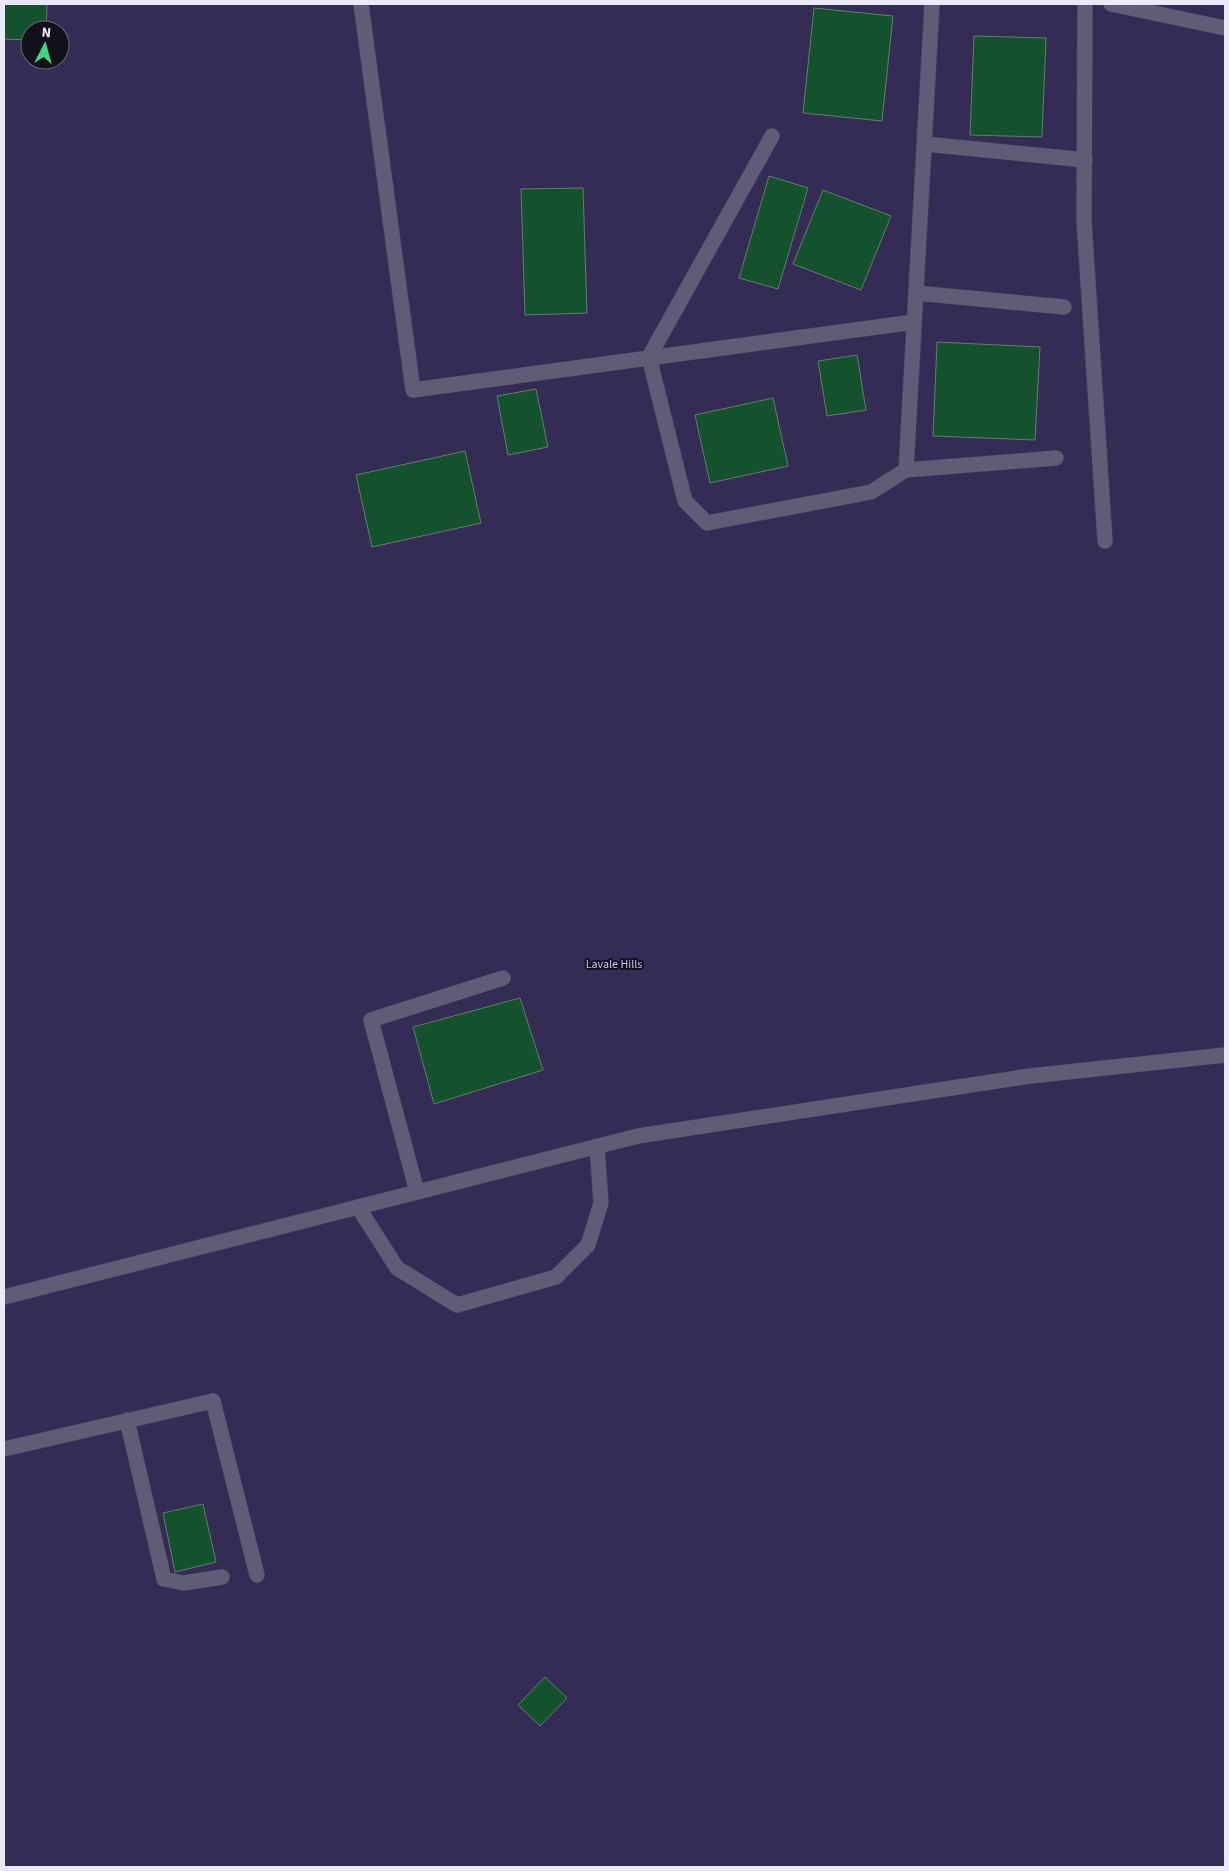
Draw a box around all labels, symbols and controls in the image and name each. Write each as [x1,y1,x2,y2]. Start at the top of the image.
north arrow [20,20,70,70]
text: N [41,23,52,43]
park label: Lavale Hills [586,956,642,973]

